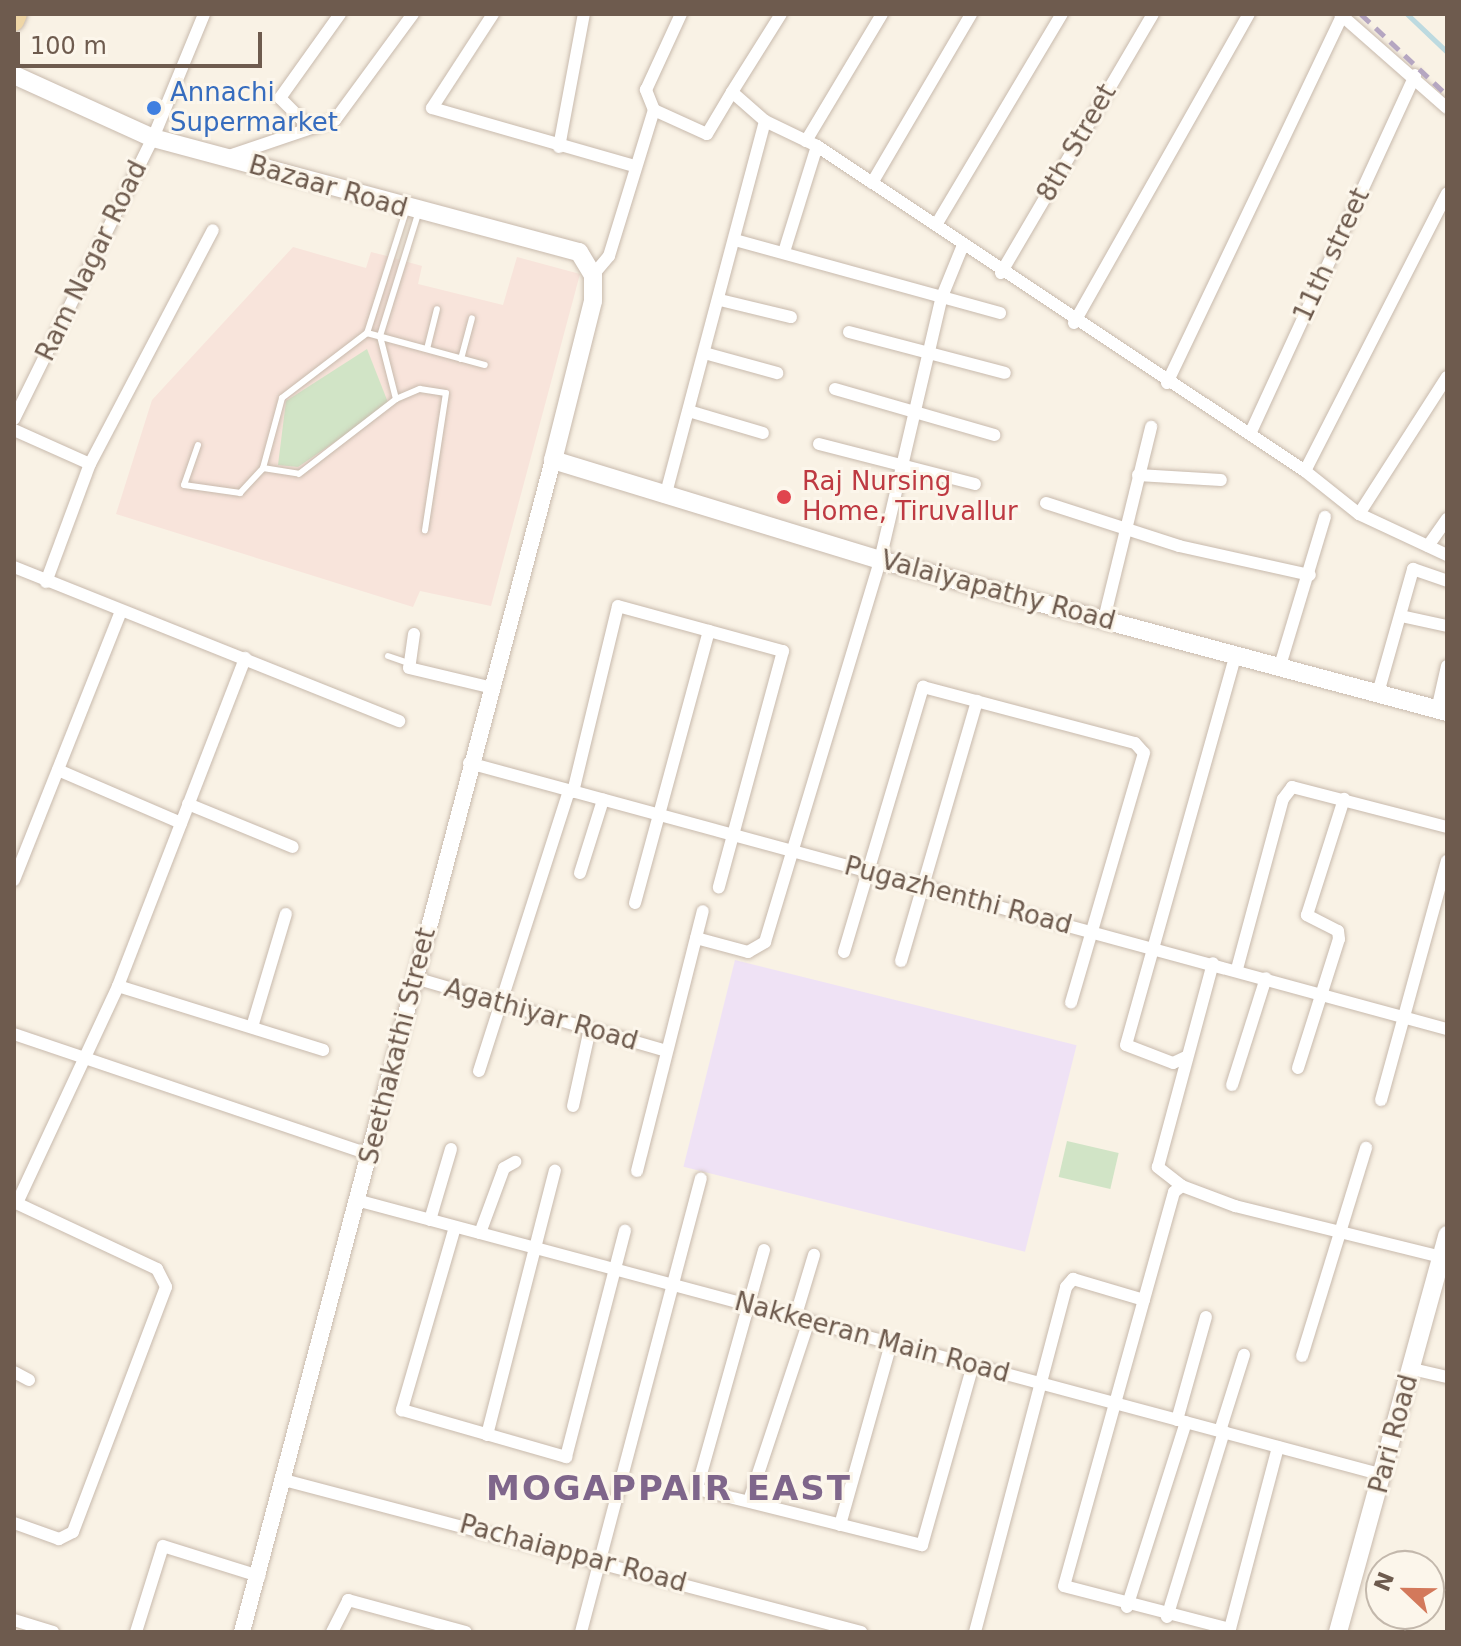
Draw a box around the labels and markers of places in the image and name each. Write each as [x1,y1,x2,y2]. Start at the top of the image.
place label: Annachi Supermarket [170,77,338,138]
marker: Annachi Supermarket [145,99,163,117]
place label: Raj Nursing Home, Tiruvallur [802,466,1018,528]
marker: Raj Nursing Home, Tiruvallur [773,486,795,508]

